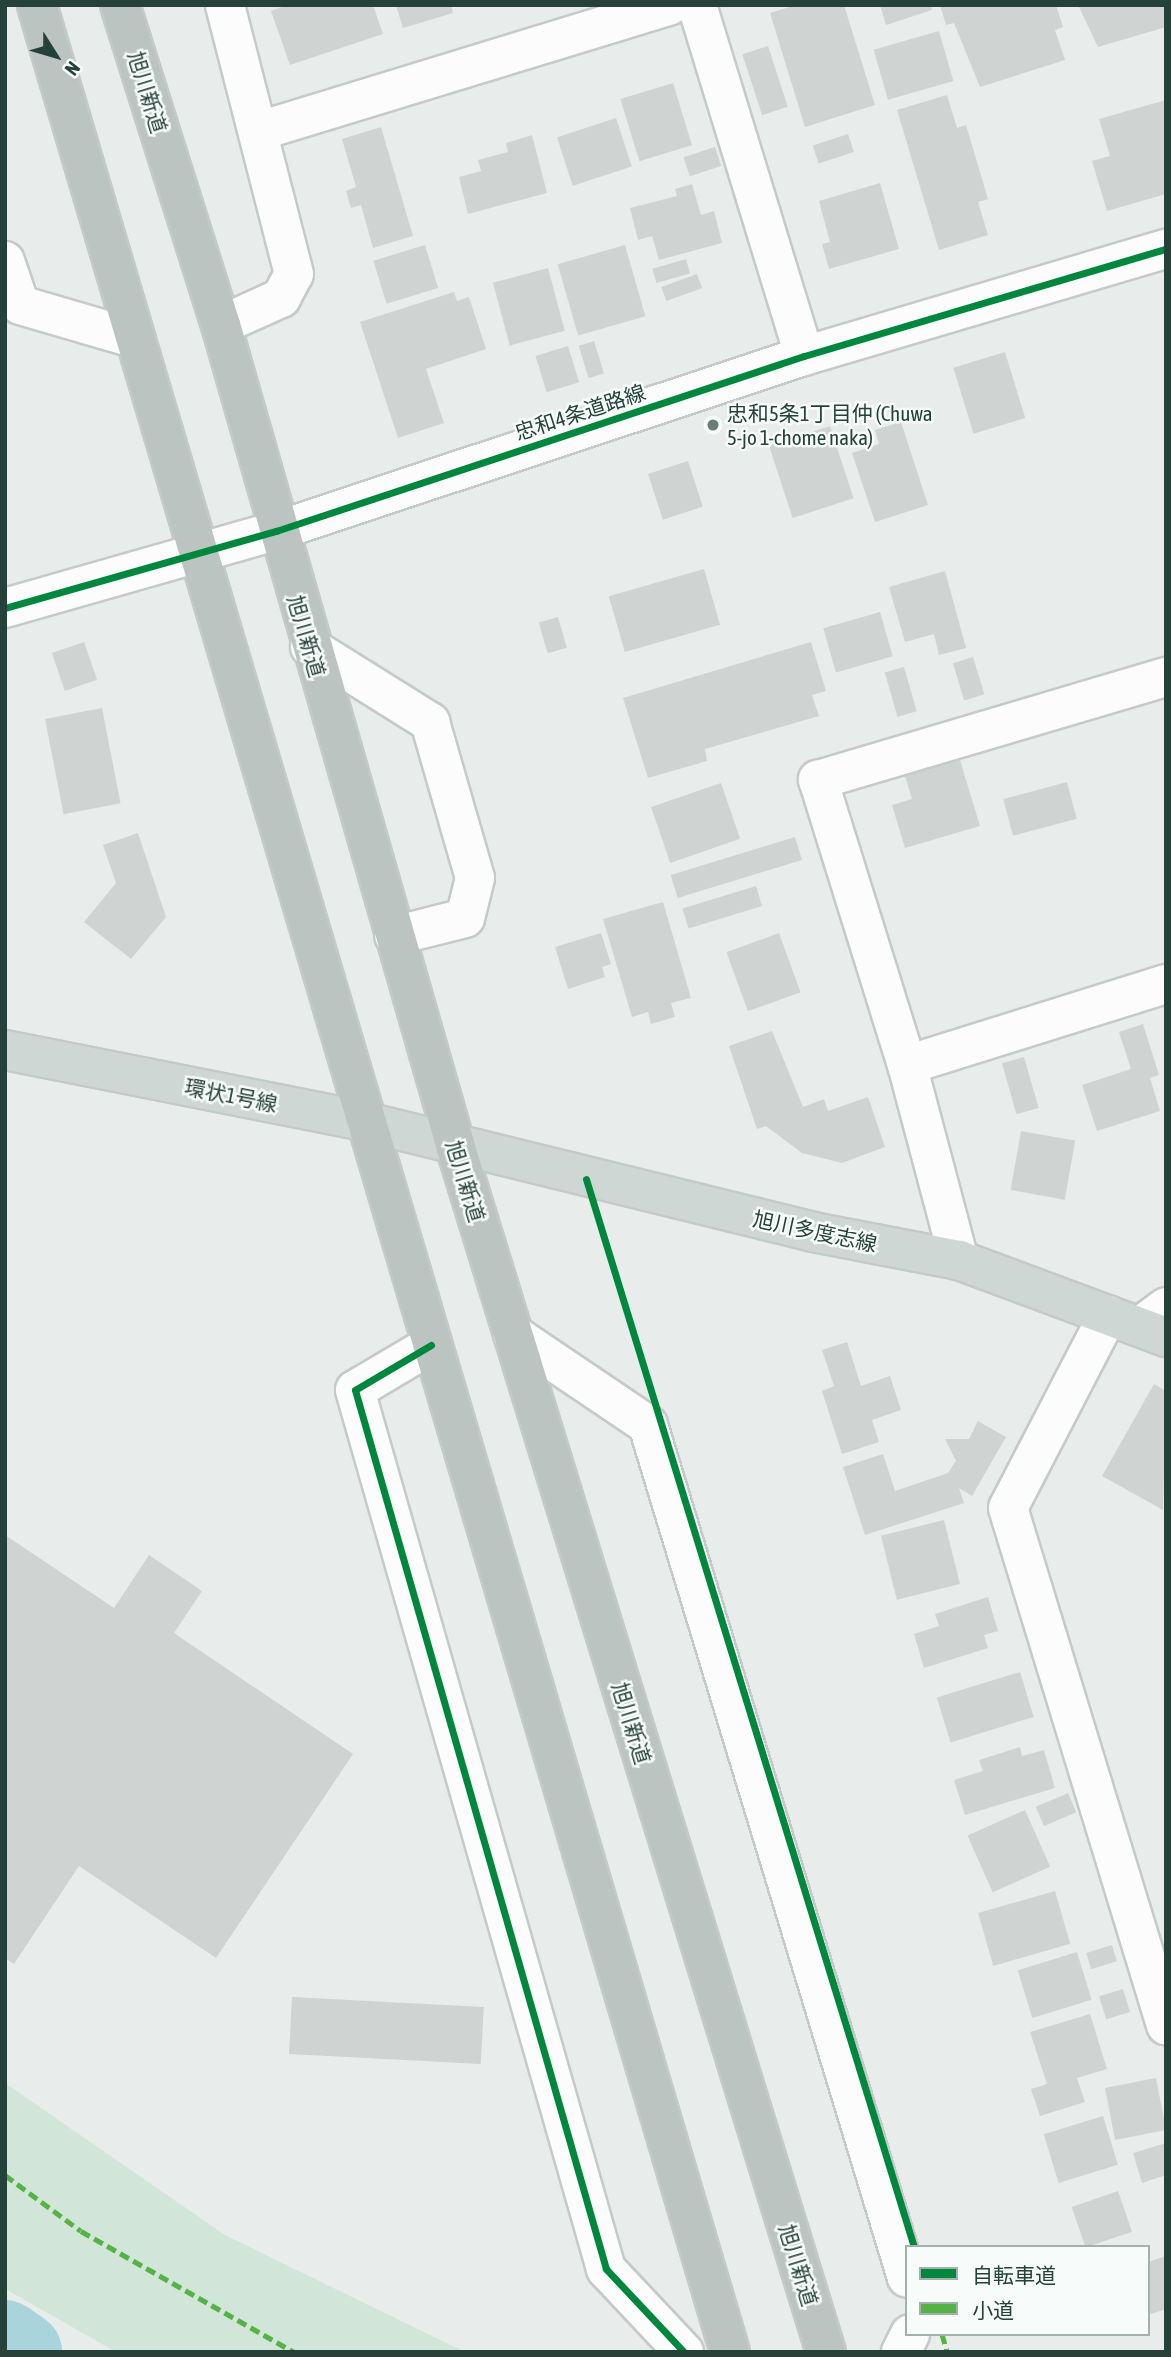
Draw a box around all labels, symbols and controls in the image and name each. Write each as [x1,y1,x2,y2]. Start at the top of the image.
north arrow [21,21,91,91]
street label: 旭川新道 [124,48,172,136]
text: N [61,58,85,80]
street label: 忠和4条道路線 [511,379,649,445]
place label: 忠和5条1丁目仲 (Chuwa 5-jo 1-chome naka) [727,400,933,450]
marker: 忠和5条1丁目仲 (Chuwa 5-jo 1-chome naka) [705,417,721,433]
street label: 旭川新道 [283,592,331,680]
street label: 環状1号線 [183,1074,279,1116]
street label: 旭川新道 [442,1137,490,1225]
street label: 旭川多度志線 [751,1206,879,1256]
street label: 旭川新道 [608,1679,656,1767]
street label: 旭川新道 [775,2221,823,2309]
legend [905,2245,1150,2336]
text: 自転車道 [972,2263,1056,2287]
text: 小道 [972,2298,1014,2322]

